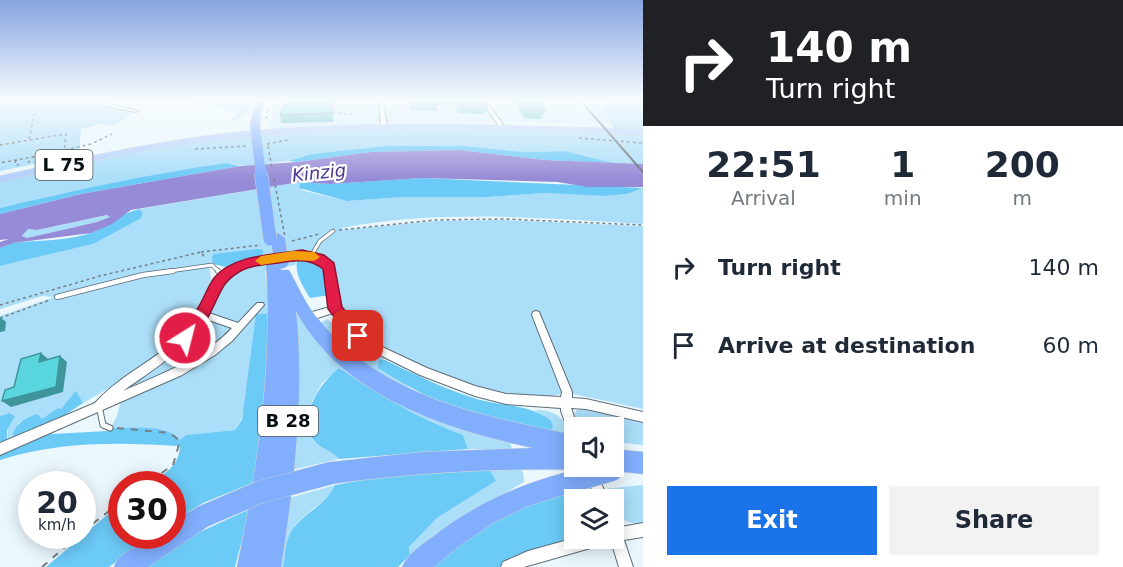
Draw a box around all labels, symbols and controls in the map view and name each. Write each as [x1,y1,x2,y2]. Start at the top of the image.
text: 140 m [766,23,912,72]
icon: right [667,24,745,102]
text: Turn right [766,73,895,104]
text: 22:51 [706,144,821,185]
text: 1 [890,144,915,185]
text: 200 [985,144,1060,185]
road number: L 75 [36,150,92,180]
water label: Kinzig [291,159,347,186]
text: Arrival [731,186,796,210]
text: min [884,186,922,210]
text: m [1013,186,1032,210]
icon: right [667,251,700,284]
text: Turn right [718,255,841,280]
text: 140 m [1029,255,1099,280]
position arrow [153,306,217,370]
pin [332,310,383,361]
icon: arrive [341,319,374,352]
icon: arrive [667,329,700,362]
text: Arrive at destination [718,333,975,358]
text: 60 m [1043,333,1099,358]
road number: B 28 [258,406,318,436]
map controls [564,417,624,549]
button: sound [564,417,624,477]
speed limit sign: 30 [108,471,186,549]
text: 20 [36,485,78,520]
button: Exit [667,486,877,555]
button: Share [889,486,1099,555]
button: layers [564,489,624,549]
text: km/h [38,516,76,534]

